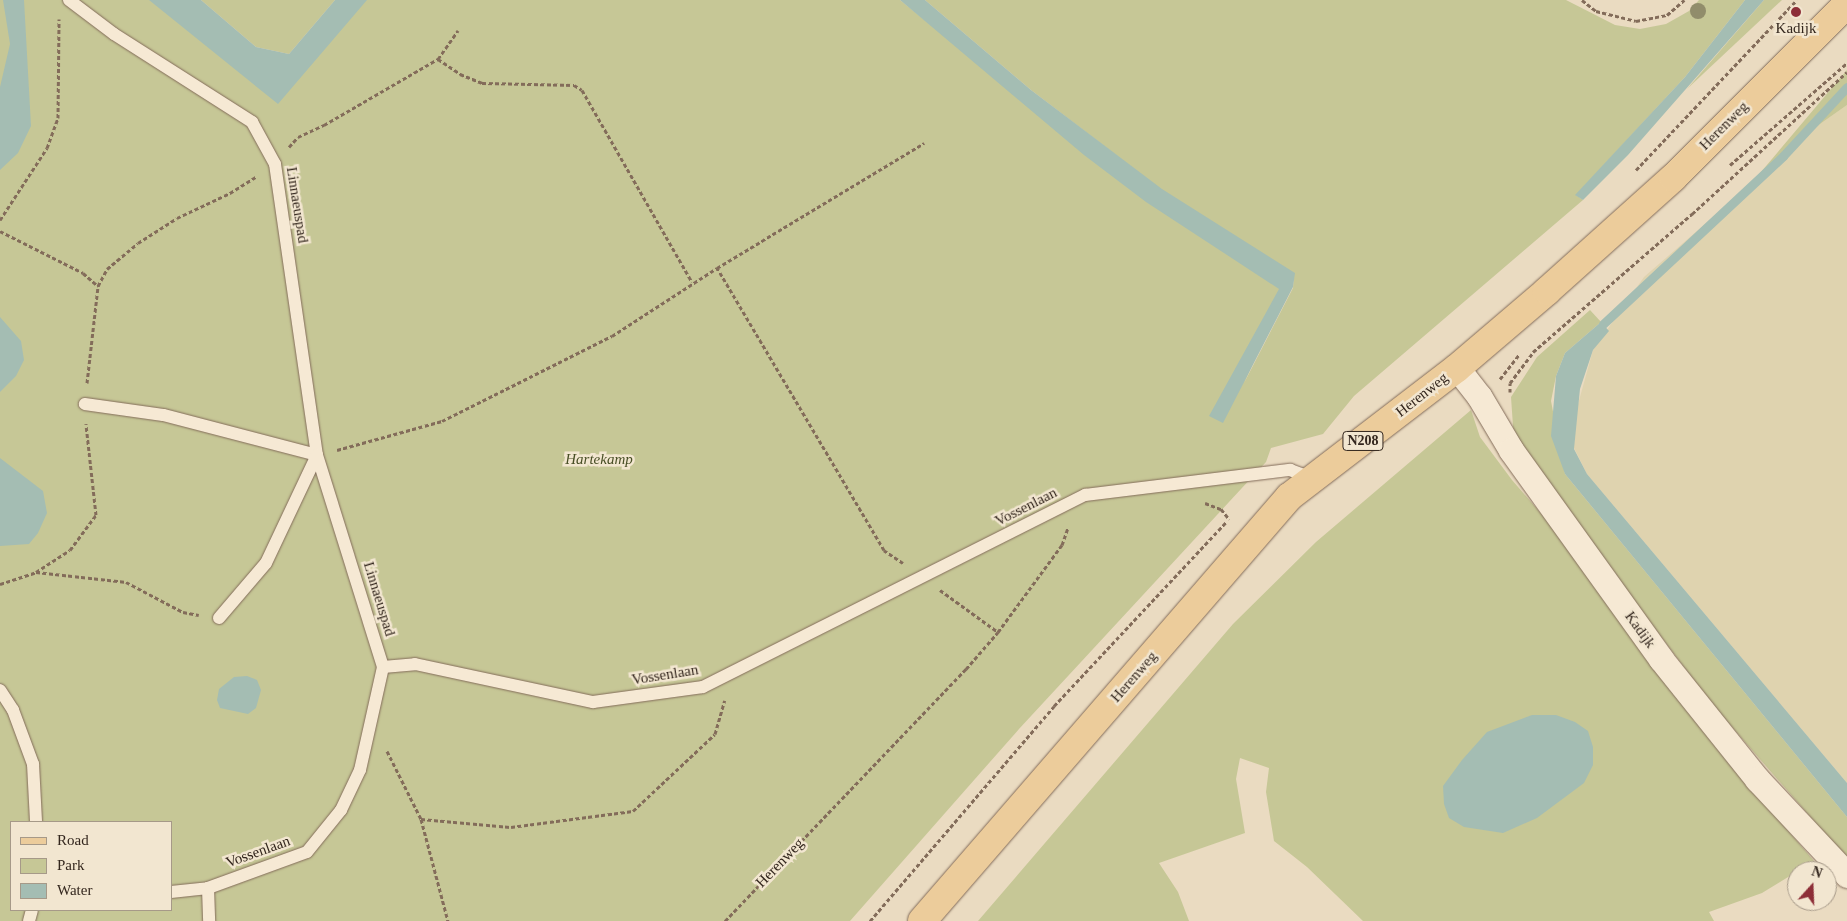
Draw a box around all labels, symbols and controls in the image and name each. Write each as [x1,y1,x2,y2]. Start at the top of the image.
marker: Kadijk [1790,6,1802,18]
place label: Kadijk [1776,20,1816,38]
street label: Herenweg [1696,98,1752,154]
street label: Linnaeuspad [282,166,312,244]
street label: Herenweg [1392,369,1452,421]
road number: N208 [1342,430,1384,452]
park label: Hartekamp [565,451,633,469]
street label: Vossenlaan [992,484,1060,530]
street label: Linnaeuspad [359,560,399,638]
street label: Kadijk [1621,608,1659,652]
street label: Herenweg [1107,648,1161,706]
street label: Vossenlaan [630,661,700,689]
legend [10,821,172,911]
text: Road [57,832,89,848]
street label: Vossenlaan [223,832,293,872]
street label: Herenweg [752,835,808,891]
text: Park [57,857,85,873]
north arrow [1787,861,1837,911]
text: N [1810,864,1824,881]
text: Water [57,882,92,898]

